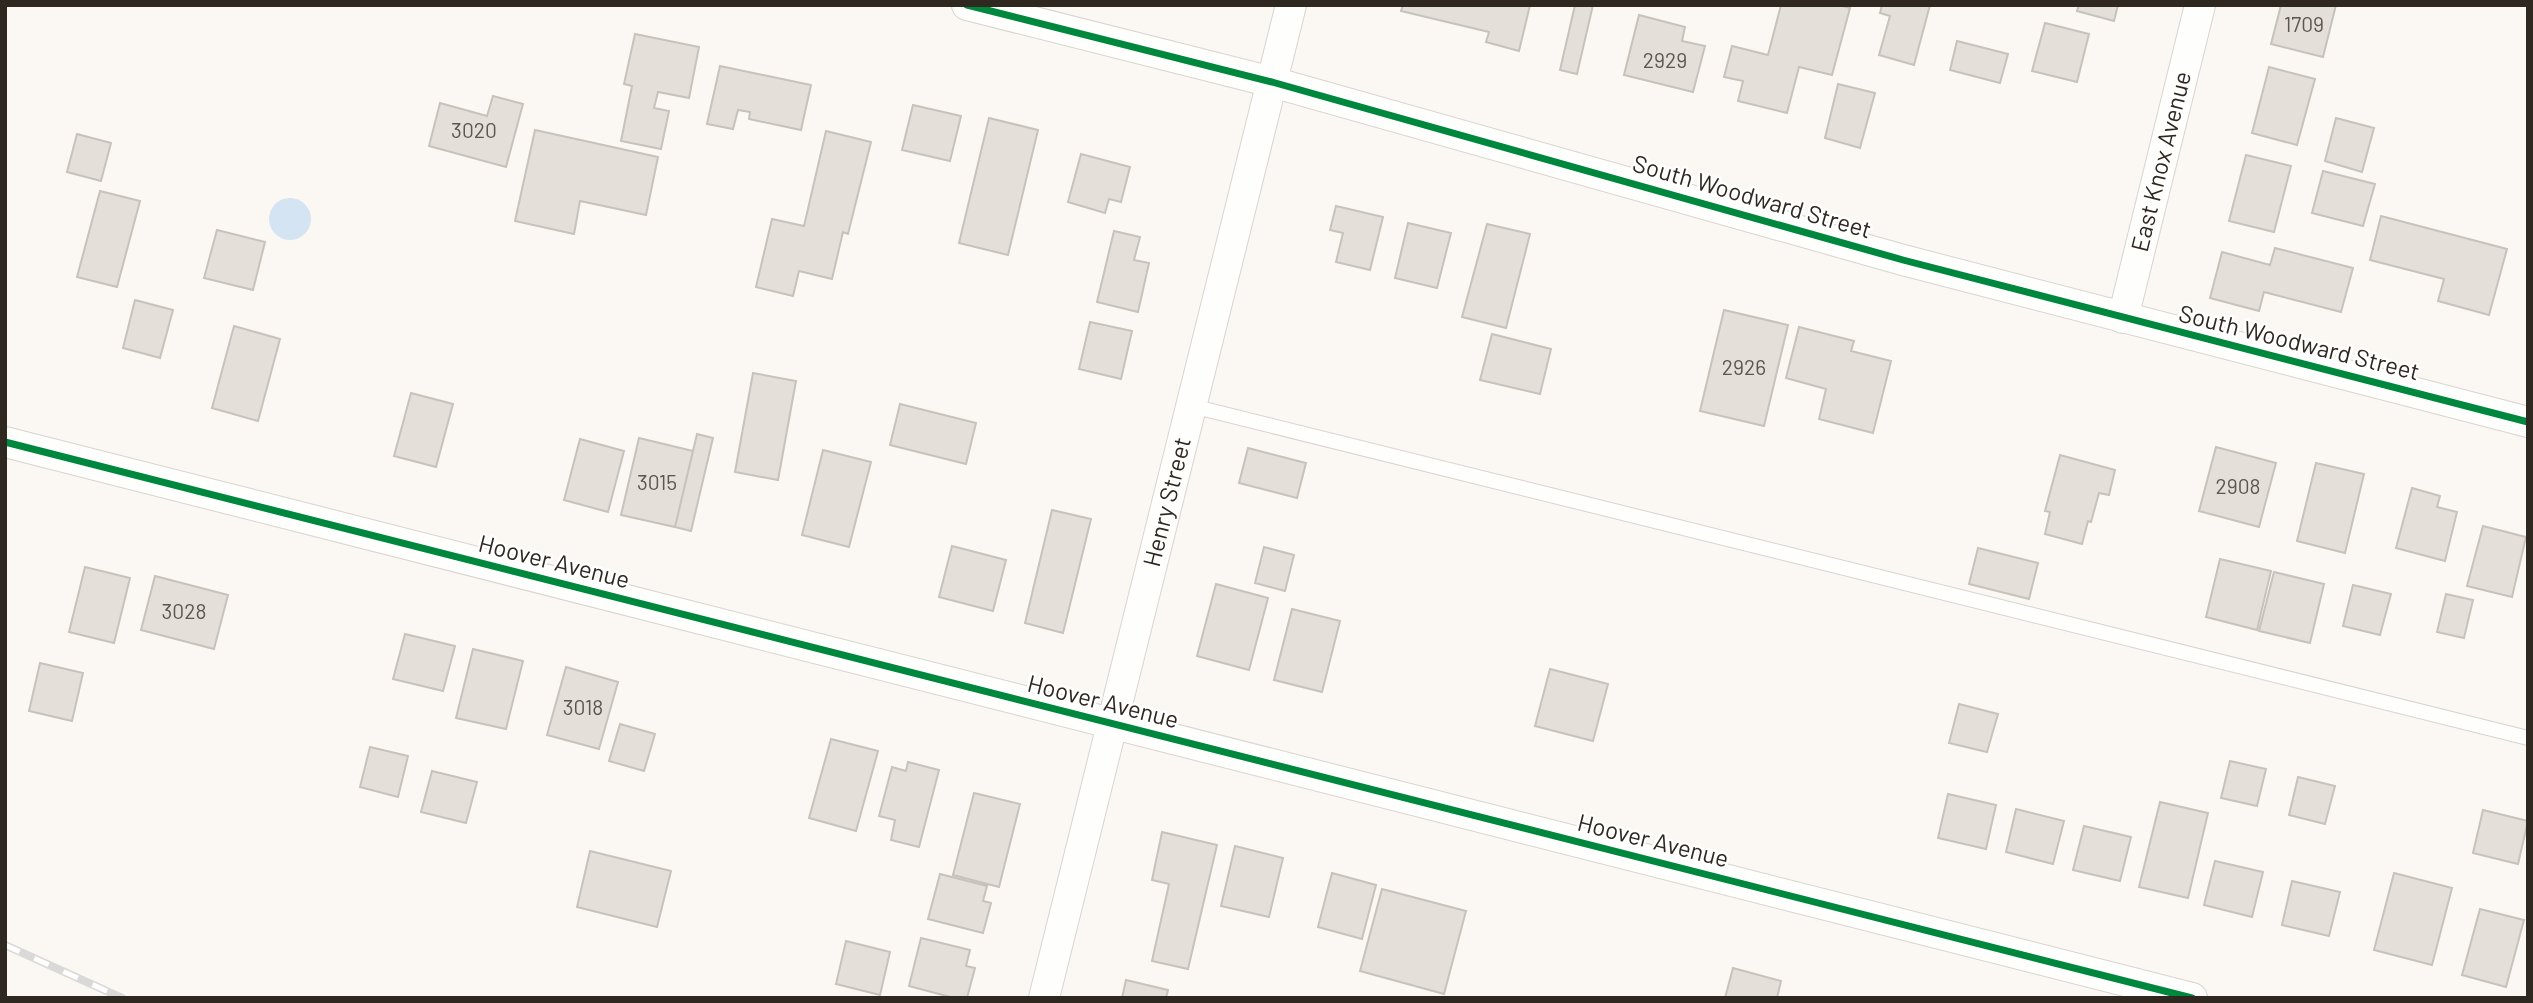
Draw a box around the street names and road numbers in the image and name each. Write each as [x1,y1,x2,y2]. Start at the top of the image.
street label: East Knox Avenue [2124,68,2196,254]
street label: South Woodward Street [1630,148,1875,244]
street label: South Woodward Street [2176,298,2423,385]
street label: Henry Street [1136,434,1196,569]
street label: Hoover Avenue [476,528,633,593]
street label: Hoover Avenue [1025,668,1182,733]
street label: Hoover Avenue [1575,807,1732,872]

